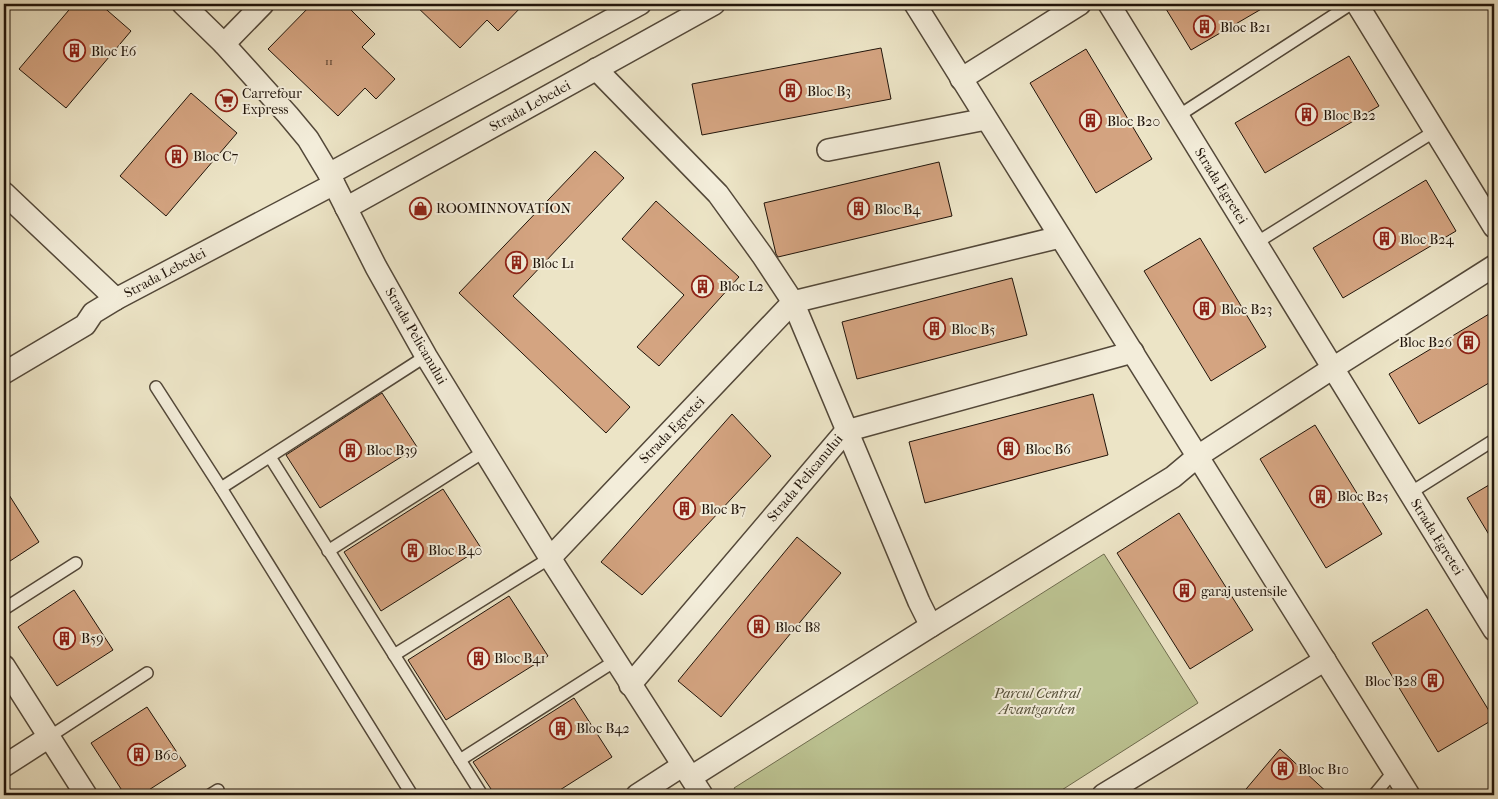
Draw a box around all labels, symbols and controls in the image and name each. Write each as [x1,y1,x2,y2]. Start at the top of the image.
building icon: Bloc B21 [1192,15,1216,39]
place label: Bloc B21 [1220,19,1270,36]
building icon: Bloc E6 [63,39,87,63]
place label: Bloc E6 [91,43,137,60]
house number: 11 [325,55,333,68]
street label: Strada Lebedei [486,77,574,135]
building icon: Bloc B3 [779,79,803,103]
place label: Bloc B3 [807,83,851,100]
place label: Carrefour Express [242,85,302,118]
supermarket icon: Carrefour Express [214,89,238,113]
building icon: Bloc B22 [1295,103,1319,127]
place label: Bloc B22 [1323,107,1376,124]
building icon: Bloc B20 [1079,109,1103,133]
place label: Bloc B20 [1107,113,1160,130]
building icon: Bloc C7 [165,144,189,168]
street label: Strada Egretei [1191,145,1251,227]
place label: Bloc C7 [193,148,239,165]
shop icon: ROOMINNOVATION [408,196,432,220]
building icon: Bloc B4 [846,197,870,221]
place label: ROOMINNOVATION [436,200,571,217]
place label: Bloc B4 [874,201,921,218]
building icon: Bloc B24 [1372,227,1396,251]
place label: Bloc B24 [1400,231,1454,248]
street label: Strada Lebedei [121,244,209,302]
building icon: Bloc L1 [504,251,528,275]
place label: Bloc L1 [532,255,575,272]
building icon: Bloc L2 [691,274,715,298]
place label: Bloc L2 [719,278,764,295]
street label: Strada Pelicanului [381,285,451,387]
building icon: Bloc B23 [1193,297,1217,321]
place label: Bloc B23 [1221,301,1272,318]
building icon: Bloc B5 [923,317,947,341]
place label: Bloc B5 [951,321,995,338]
building icon: Bloc B26 [1456,330,1480,354]
place label: Bloc B26 [1399,334,1452,351]
street label: Strada Egretei [636,393,708,467]
street label: Strada Pelicanului [763,431,847,525]
building icon: Bloc B6 [997,437,1021,461]
building icon: Bloc B39 [338,438,362,462]
place label: Bloc B6 [1025,441,1071,458]
place label: Bloc B39 [366,442,417,459]
building icon: Bloc B25 [1309,484,1333,508]
place label: Bloc B25 [1337,488,1389,505]
street label: Strada Egretei [1407,496,1467,578]
building icon: Bloc B7 [673,497,697,521]
place label: Bloc B7 [701,501,746,518]
building icon: Bloc B40 [400,538,424,562]
place label: Bloc B40 [428,542,482,559]
building icon: garaj ustensile [1173,579,1197,603]
place label: garaj ustensile [1201,583,1287,600]
building icon: Bloc B8 [747,615,771,639]
place label: Bloc B8 [775,619,820,636]
building icon: B59 [53,626,77,650]
place label: B59 [81,630,104,647]
building icon: Bloc B41 [466,646,490,670]
place label: Bloc B41 [494,650,546,667]
building icon: Bloc B28 [1421,669,1445,693]
place label: Bloc B28 [1365,673,1417,690]
park label: Parcul Central Avantgarden [993,685,1082,718]
building icon: Bloc B42 [548,716,572,740]
place label: Bloc B42 [576,720,630,737]
building icon: B60 [126,743,150,767]
place label: B60 [154,747,178,764]
building icon: Bloc B10 [1270,757,1294,781]
place label: Bloc B10 [1298,761,1349,778]

